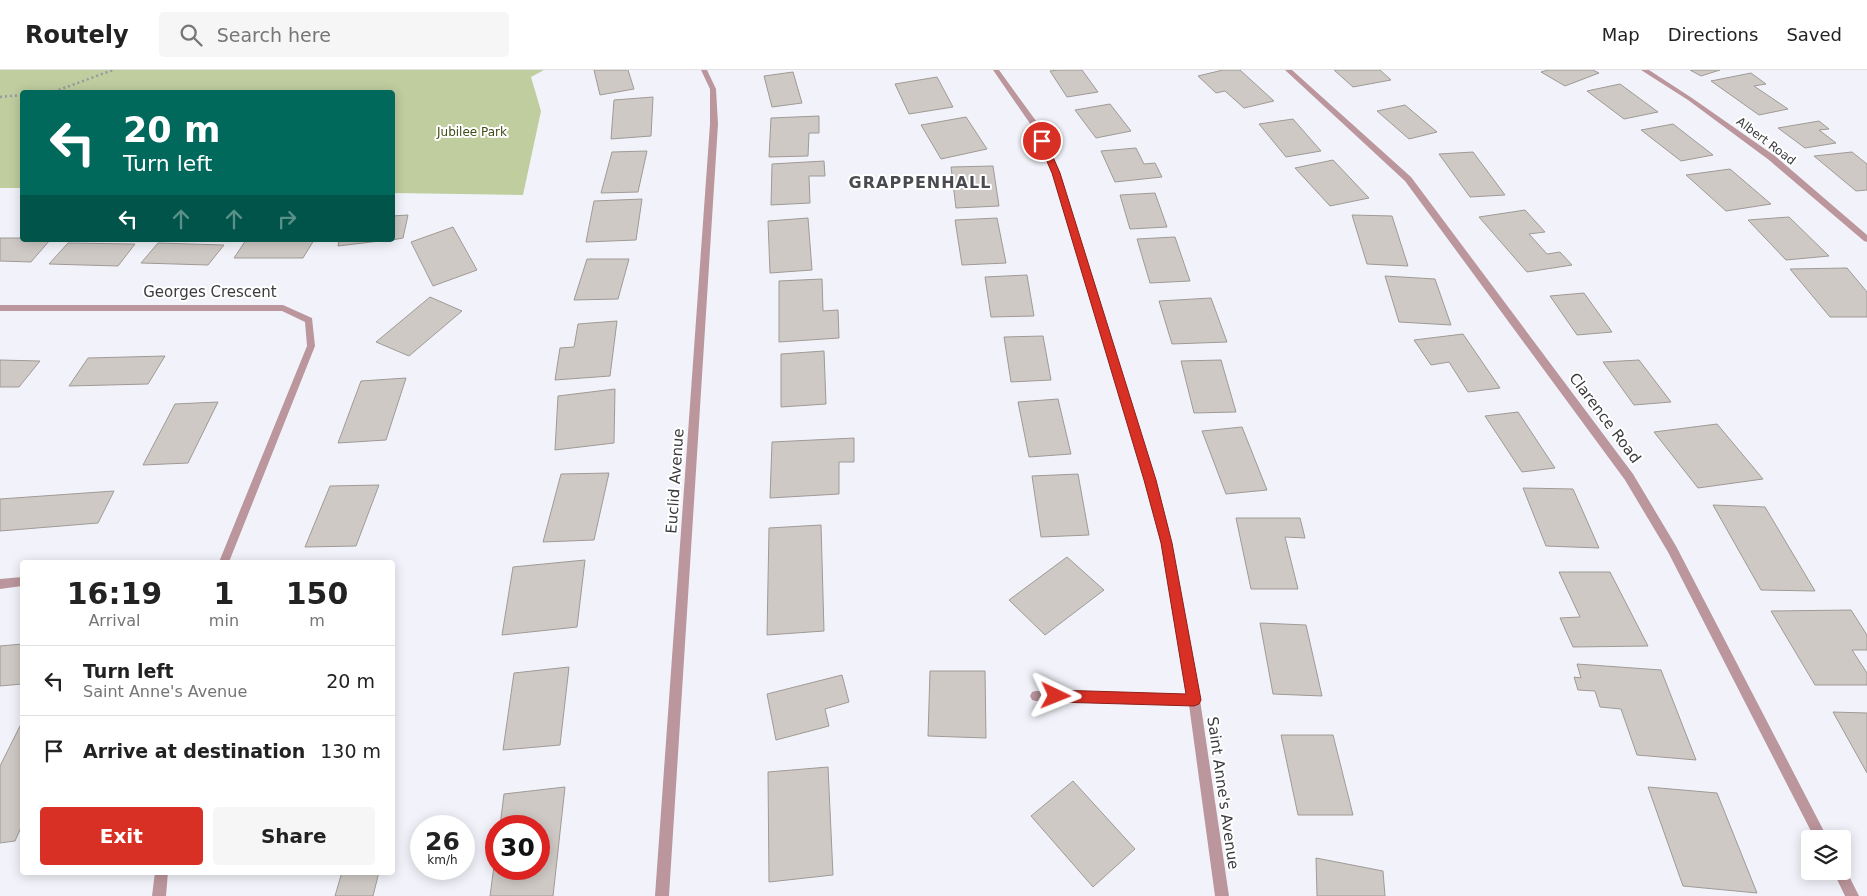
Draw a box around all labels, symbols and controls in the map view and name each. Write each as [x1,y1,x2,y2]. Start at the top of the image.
search box [159,12,509,57]
text: Routely [25,21,129,49]
icon: search [177,21,205,49]
text: Search here [217,24,331,46]
text: Map [1602,24,1640,45]
text: Directions [1668,24,1758,45]
text: Saved [1786,24,1842,45]
icon: left [40,110,105,175]
text: 20 m [123,110,220,150]
street label: Albert Road [1734,114,1798,168]
pin [1021,120,1063,162]
park label: Jubilee Park [436,125,507,139]
icon: arrive [1028,127,1056,155]
text: Turn left [123,151,212,176]
district label: GRAPPENHALL [849,173,991,192]
icon: left [114,205,142,233]
icon: ahead [167,205,195,233]
icon: ahead [220,205,248,233]
icon: right [273,205,301,233]
street label: Georges Crescent [143,283,277,301]
street label: Clarence Road [1565,369,1645,467]
street label: Euclid Avenue [662,428,688,534]
text: 16:19 [67,576,162,611]
text: 1 [213,576,234,611]
text: 150 [286,576,348,611]
text: Arrival [88,611,140,630]
text: min [209,611,239,630]
text: m [309,611,325,630]
text: Turn left [83,660,174,682]
icon: left [40,667,68,695]
position arrow [1029,669,1081,721]
text: 20 m [326,670,375,692]
text: Saint Anne's Avenue [83,682,247,701]
street label: Saint Anne's Avenue [1203,716,1243,870]
icon: arrive [40,737,68,765]
text: Arrive at destination [83,740,305,762]
text: 130 m [320,740,381,762]
button: Exit [40,807,203,865]
button: Share [213,807,375,865]
speed limit sign: 30 [485,815,550,880]
text: 26 [425,827,460,856]
map controls [1801,830,1851,880]
button: layers [1801,830,1851,880]
text: km/h [427,853,458,867]

